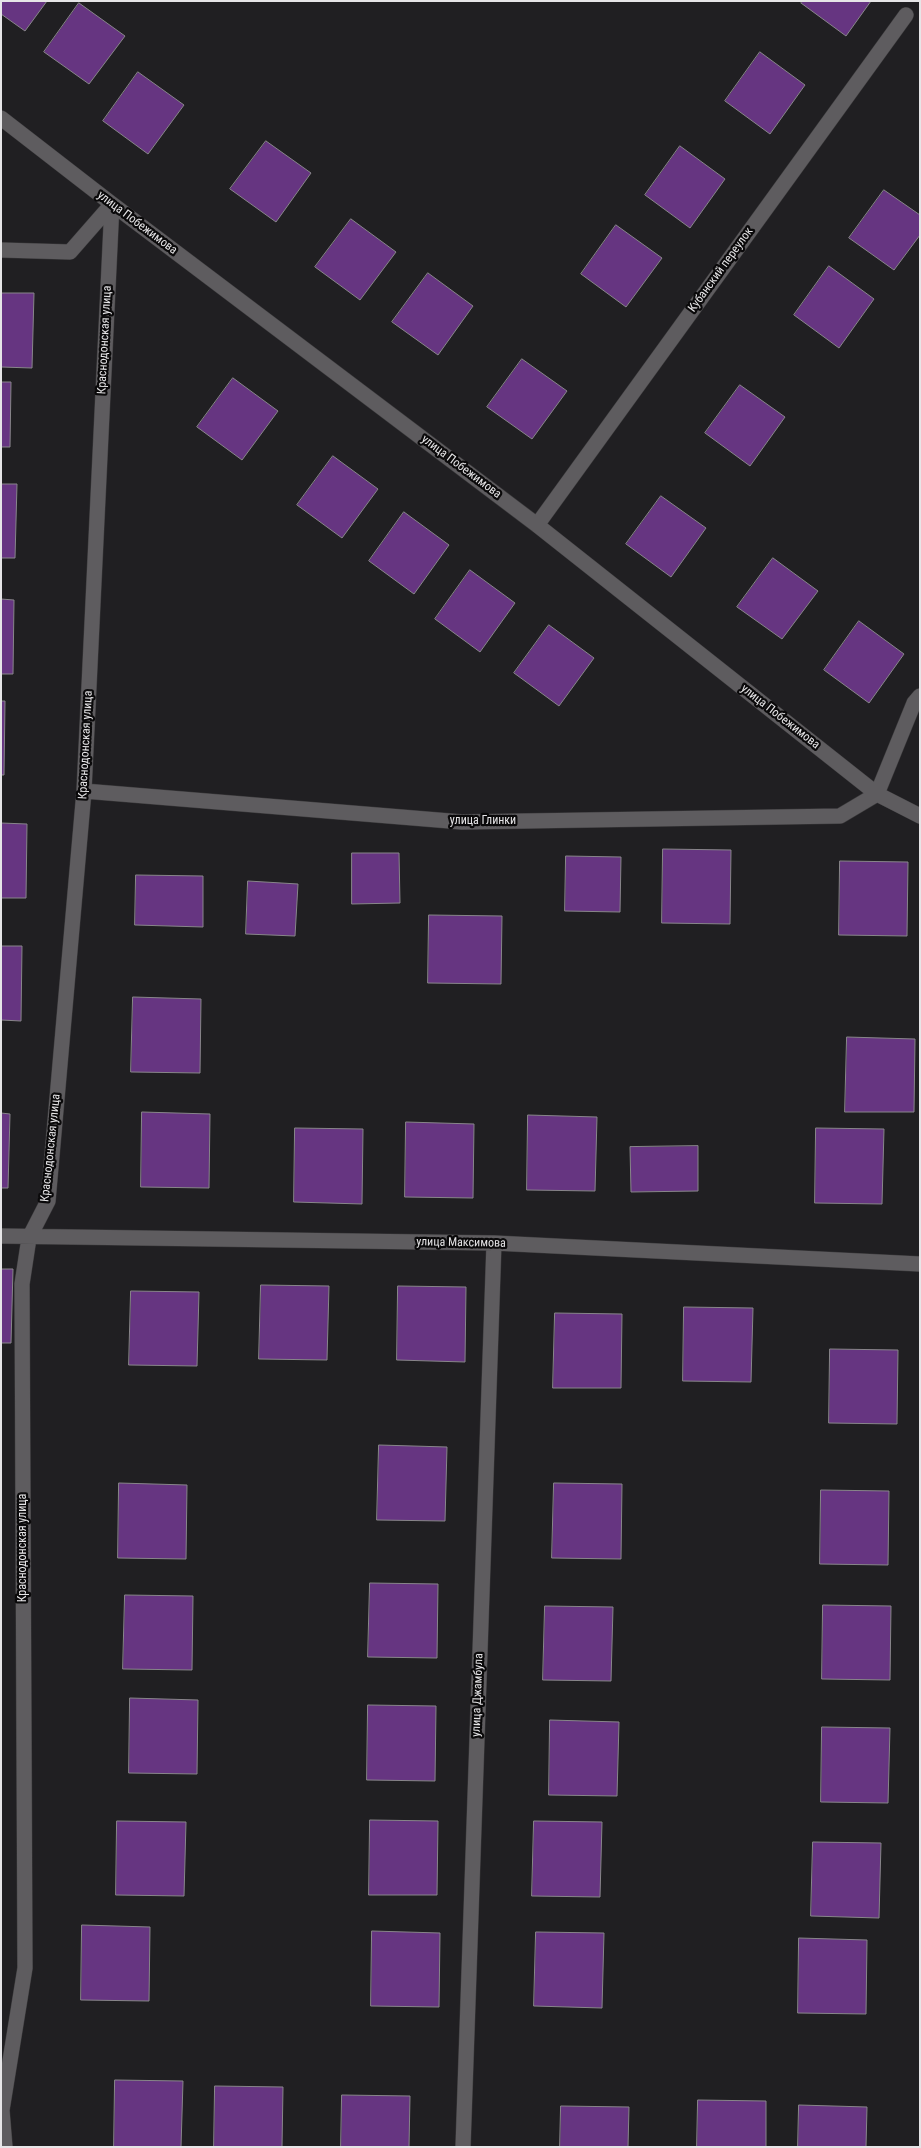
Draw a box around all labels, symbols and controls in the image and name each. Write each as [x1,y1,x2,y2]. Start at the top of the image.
street label: улица Побежимова [94,188,180,258]
street label: Кубанский переулок [685,225,757,315]
street label: Краснодонская улица [95,285,115,395]
street label: улица Побежимова [418,432,504,502]
street label: улица Побежимова [738,682,822,752]
street label: Краснодонская улица [76,690,96,800]
street label: улица Глинки [450,814,516,828]
street label: Краснодонская улица [38,1093,64,1203]
street label: улица Максимова [416,1235,506,1251]
street label: Краснодонская улица [16,1494,30,1602]
street label: улица Джамбула [469,1653,487,1737]

